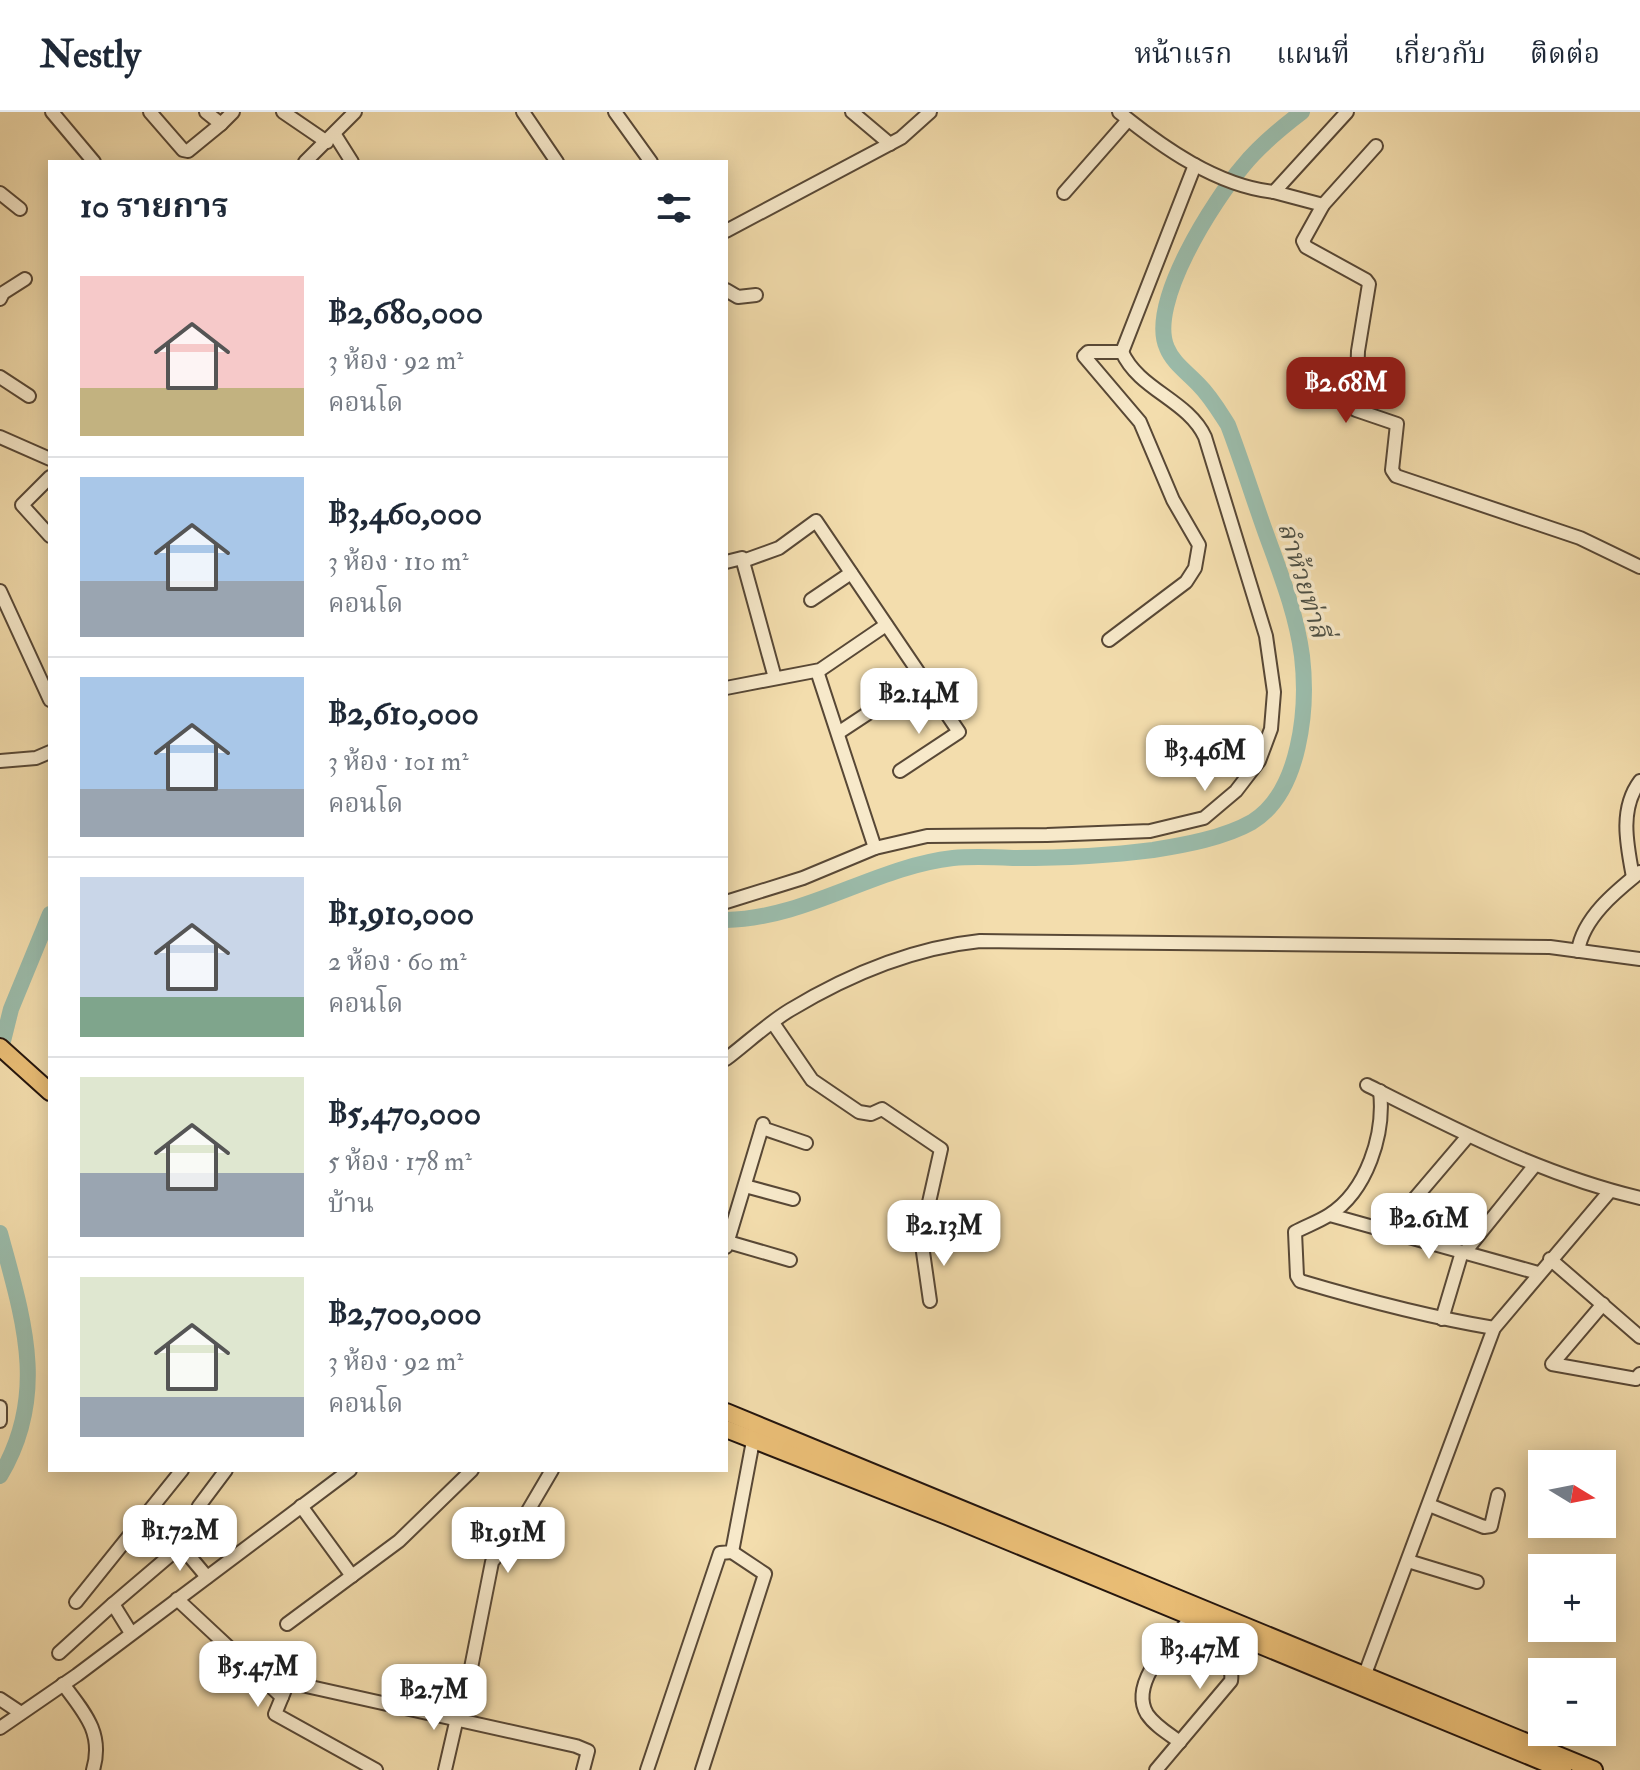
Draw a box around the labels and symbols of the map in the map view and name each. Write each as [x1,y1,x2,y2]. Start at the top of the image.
pin: ฿2.68M [1281,357,1411,425]
water label: ลำห้วยท่าลี่ [1270,518,1341,646]
pin: ฿2.14M [854,668,984,736]
pin: ฿3.46M [1140,725,1270,793]
pin: ฿2.61M [1364,1193,1494,1261]
pin: ฿2.13M [879,1200,1009,1268]
north arrow [1528,1450,1616,1538]
pin: ฿1.72M [115,1505,245,1573]
pin: ฿1.91M [443,1507,573,1575]
pin: ฿3.47M [1135,1623,1265,1691]
pin: ฿5.47M [193,1641,323,1709]
pin: ฿2.7M [378,1664,490,1732]

